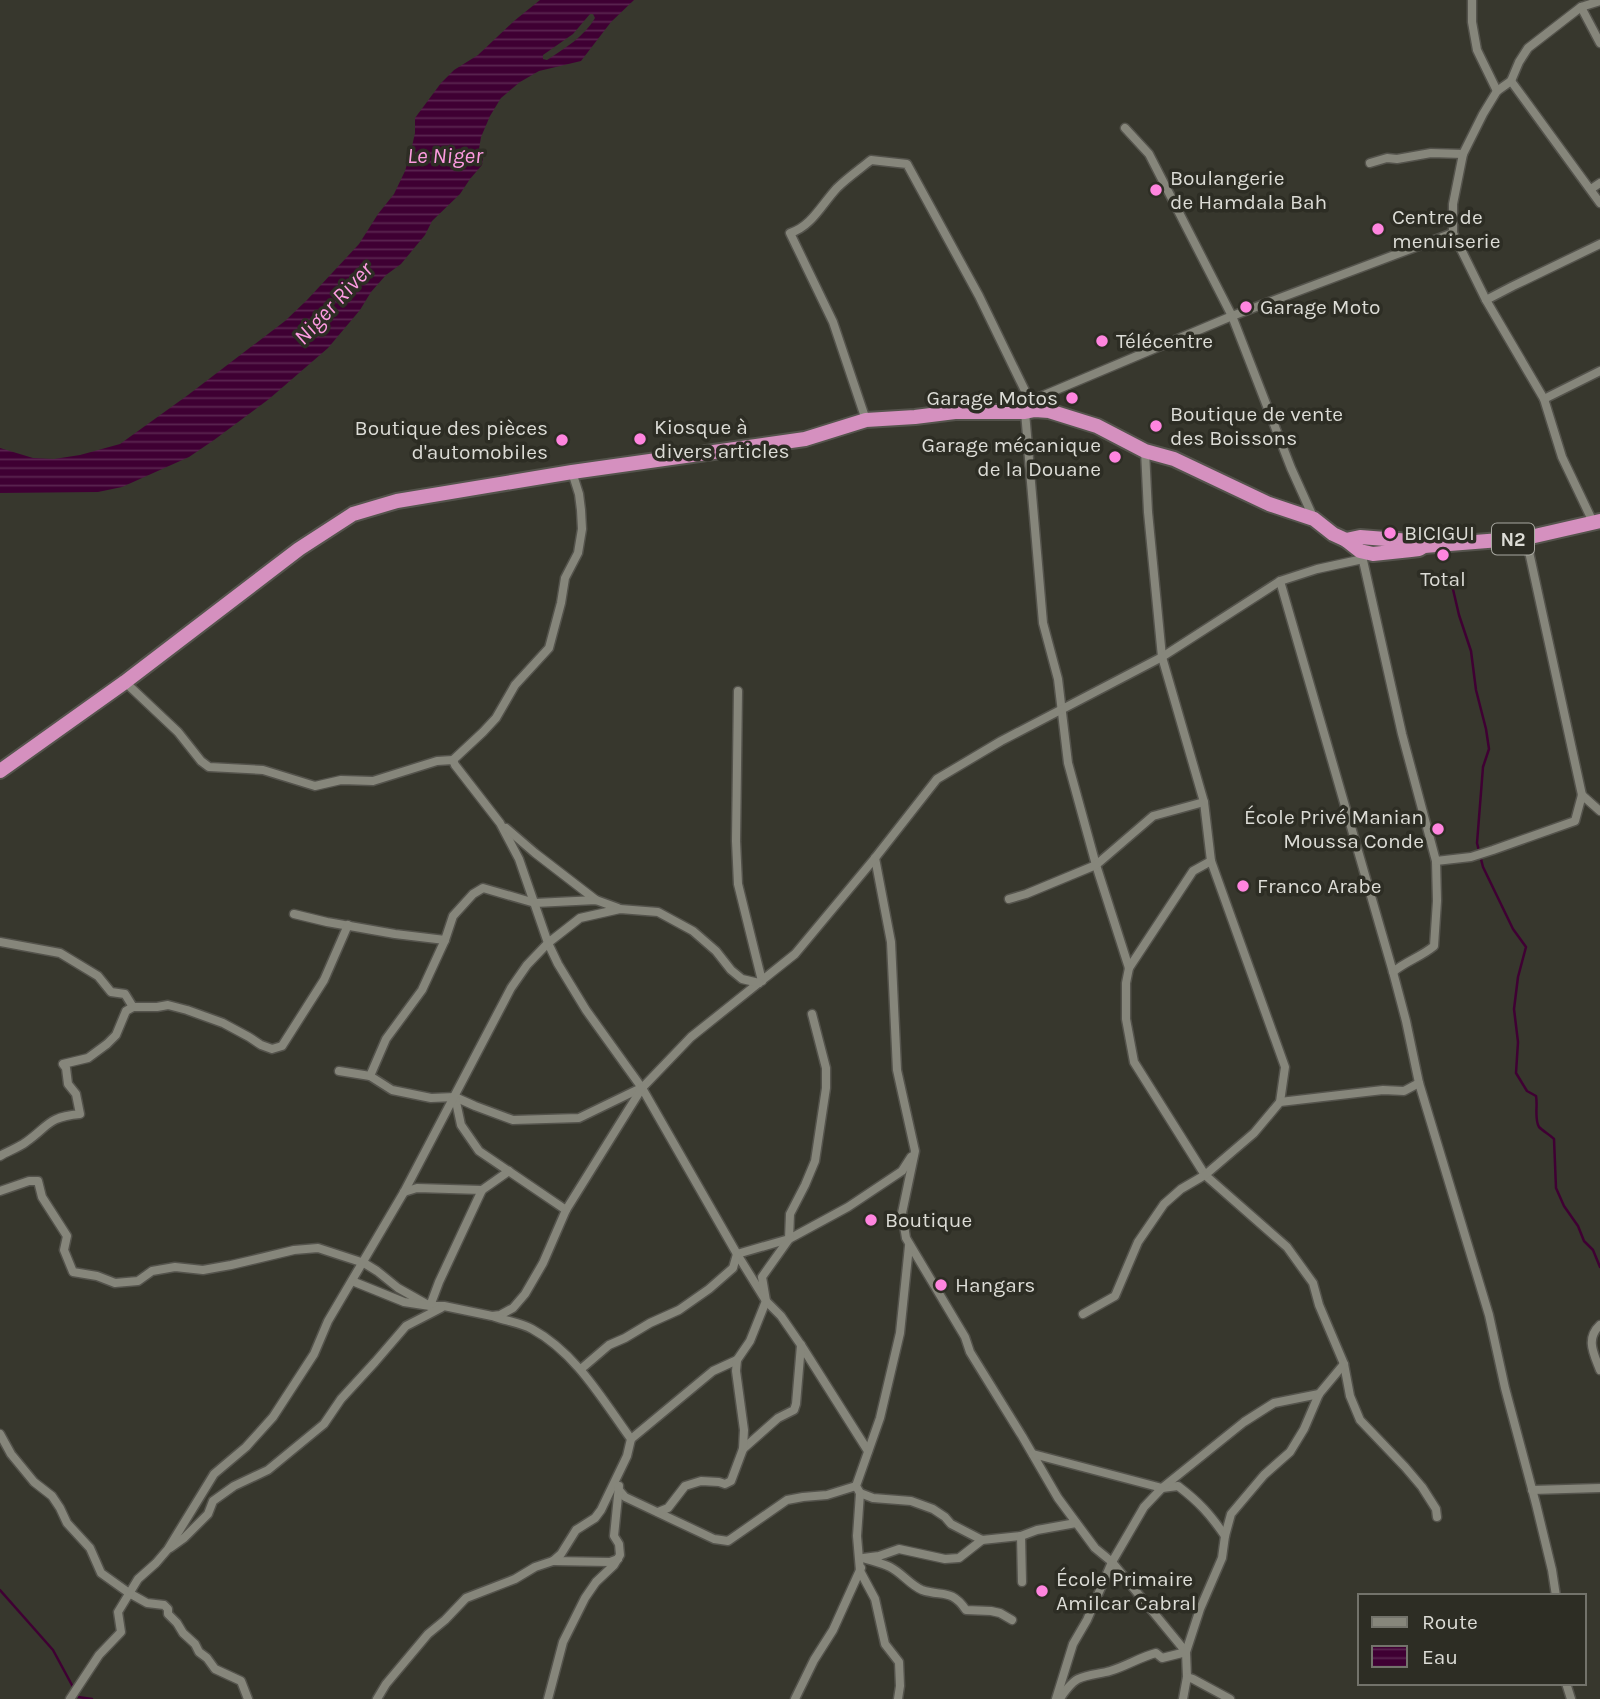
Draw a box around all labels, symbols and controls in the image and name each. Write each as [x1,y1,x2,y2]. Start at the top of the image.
water label: Le Niger [407,142,484,169]
place label: Boulangerie de Hamdala Bah [1170,166,1327,214]
marker: Boulangerie de Hamdala Bah [1148,182,1164,198]
place label: Centre de menuiserie [1392,205,1501,253]
marker: Centre de menuiserie [1370,221,1386,237]
water label: Niger River [288,256,379,350]
place label: Garage Moto [1260,295,1381,319]
marker: Garage Moto [1238,299,1254,315]
place label: Télécentre [1116,329,1213,353]
marker: Télécentre [1094,333,1110,349]
place label: Garage Motos [926,386,1058,410]
marker: Garage Motos [1064,390,1080,406]
place label: Boutique de vente des Boissons [1170,402,1343,450]
place label: Kiosque à divers articles [654,415,790,463]
place label: Boutique des pièces d'automobiles [355,416,548,464]
marker: Boutique de vente des Boissons [1148,418,1164,434]
marker: Kiosque à divers articles [632,431,648,447]
marker: Boutique des pièces d'automobiles [554,432,570,448]
place label: Garage mécanique de la Douane [922,433,1101,481]
marker: Garage mécanique de la Douane [1107,449,1123,465]
place label: BICIGUI [1404,521,1475,545]
road number: N2 [1492,524,1534,554]
marker: BICIGUI [1382,525,1398,541]
marker: Total [1435,547,1451,563]
place label: Total [1420,567,1466,591]
place label: École Privé Manian Moussa Conde [1244,805,1424,853]
marker: École Privé Manian Moussa Conde [1430,821,1446,837]
place label: Franco Arabe [1257,874,1382,898]
marker: Franco Arabe [1235,878,1251,894]
place label: Boutique [885,1208,972,1232]
marker: Boutique [863,1212,879,1228]
place label: Hangars [955,1273,1035,1297]
marker: Hangars [933,1277,949,1293]
place label: École Primaire Amilcar Cabral [1056,1567,1197,1615]
marker: École Primaire Amilcar Cabral [1034,1583,1050,1599]
legend [1358,1594,1586,1685]
text: Route [1422,1610,1478,1634]
text: Eau [1422,1645,1458,1669]

